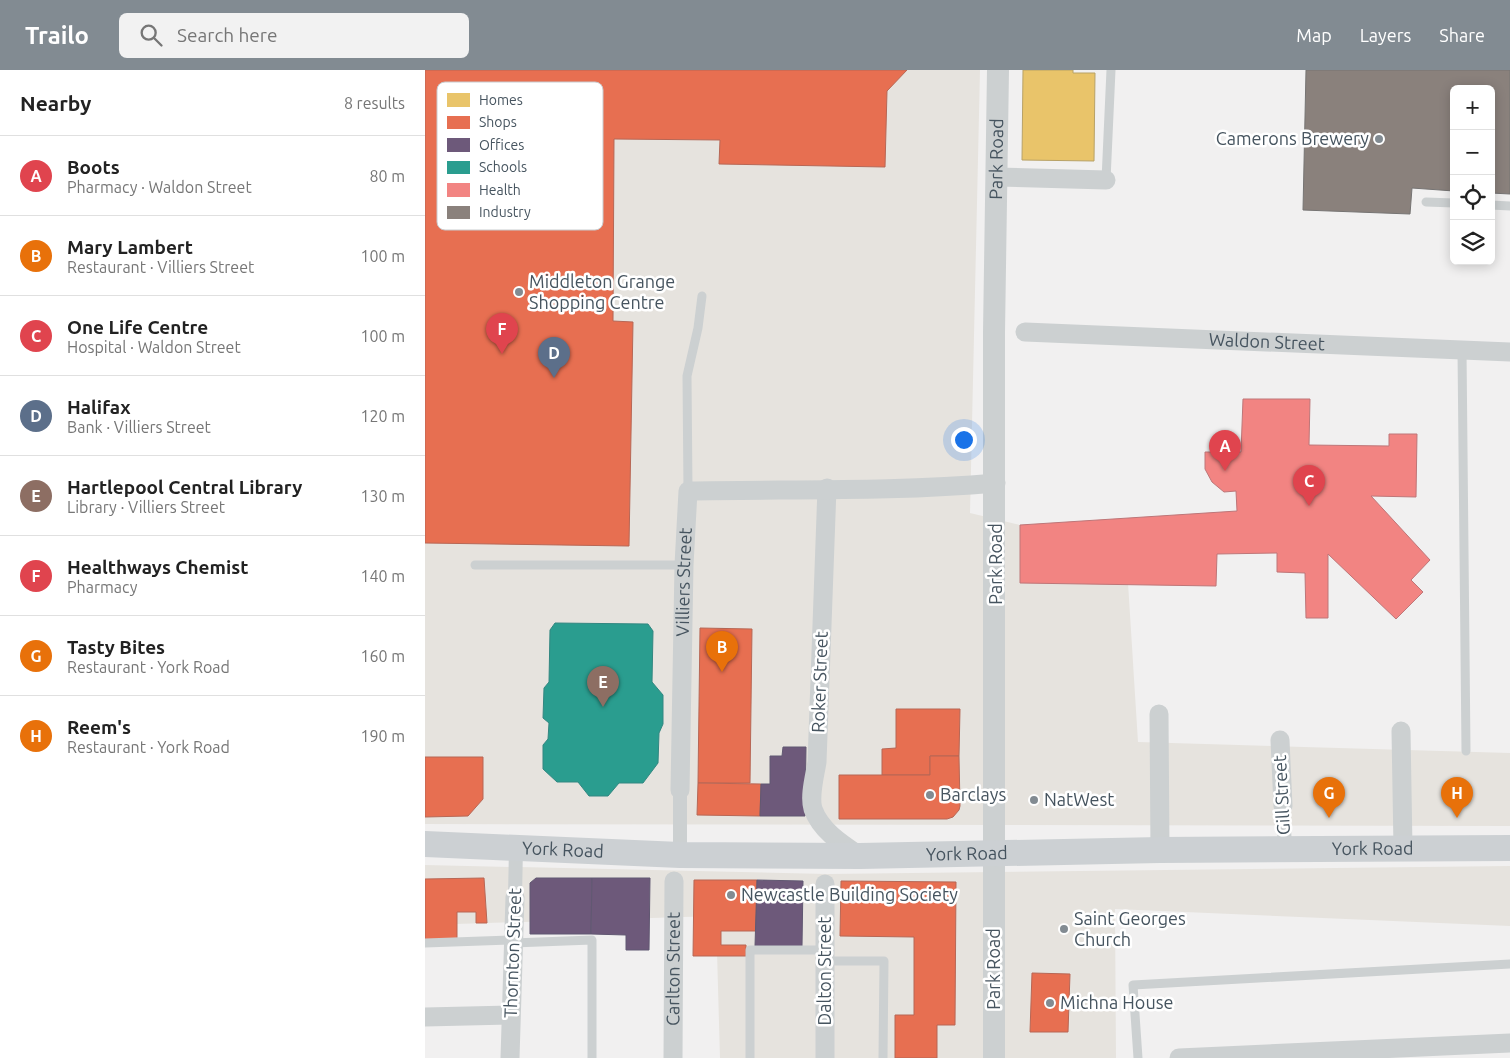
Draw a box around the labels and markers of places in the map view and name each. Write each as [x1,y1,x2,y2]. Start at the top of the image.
place label: Camerons Brewery [1216,128,1369,148]
marker: Camerons Brewery [1373,133,1385,145]
place label: Middleton Grange Shopping Centre [529,271,675,312]
marker: Middleton Grange Shopping Centre [513,286,525,298]
pin: F [486,313,518,354]
pin: D [538,337,570,378]
pin: A [1209,430,1241,471]
pin: C [1293,465,1325,506]
pin: B [706,631,738,672]
pin: E [587,666,619,707]
pin: G [1313,777,1345,818]
pin: H [1441,777,1473,818]
place label: Barclays [940,784,1007,804]
marker: Barclays [924,789,936,801]
place label: NatWest [1044,789,1114,809]
marker: NatWest [1028,794,1040,806]
place label: Newcastle Building Society [741,884,958,904]
marker: Newcastle Building Society [725,889,737,901]
place label: Saint Georges Church [1074,908,1186,949]
marker: Saint Georges Church [1058,923,1070,935]
place label: Michna House [1060,992,1173,1012]
marker: Michna House [1044,997,1056,1009]

